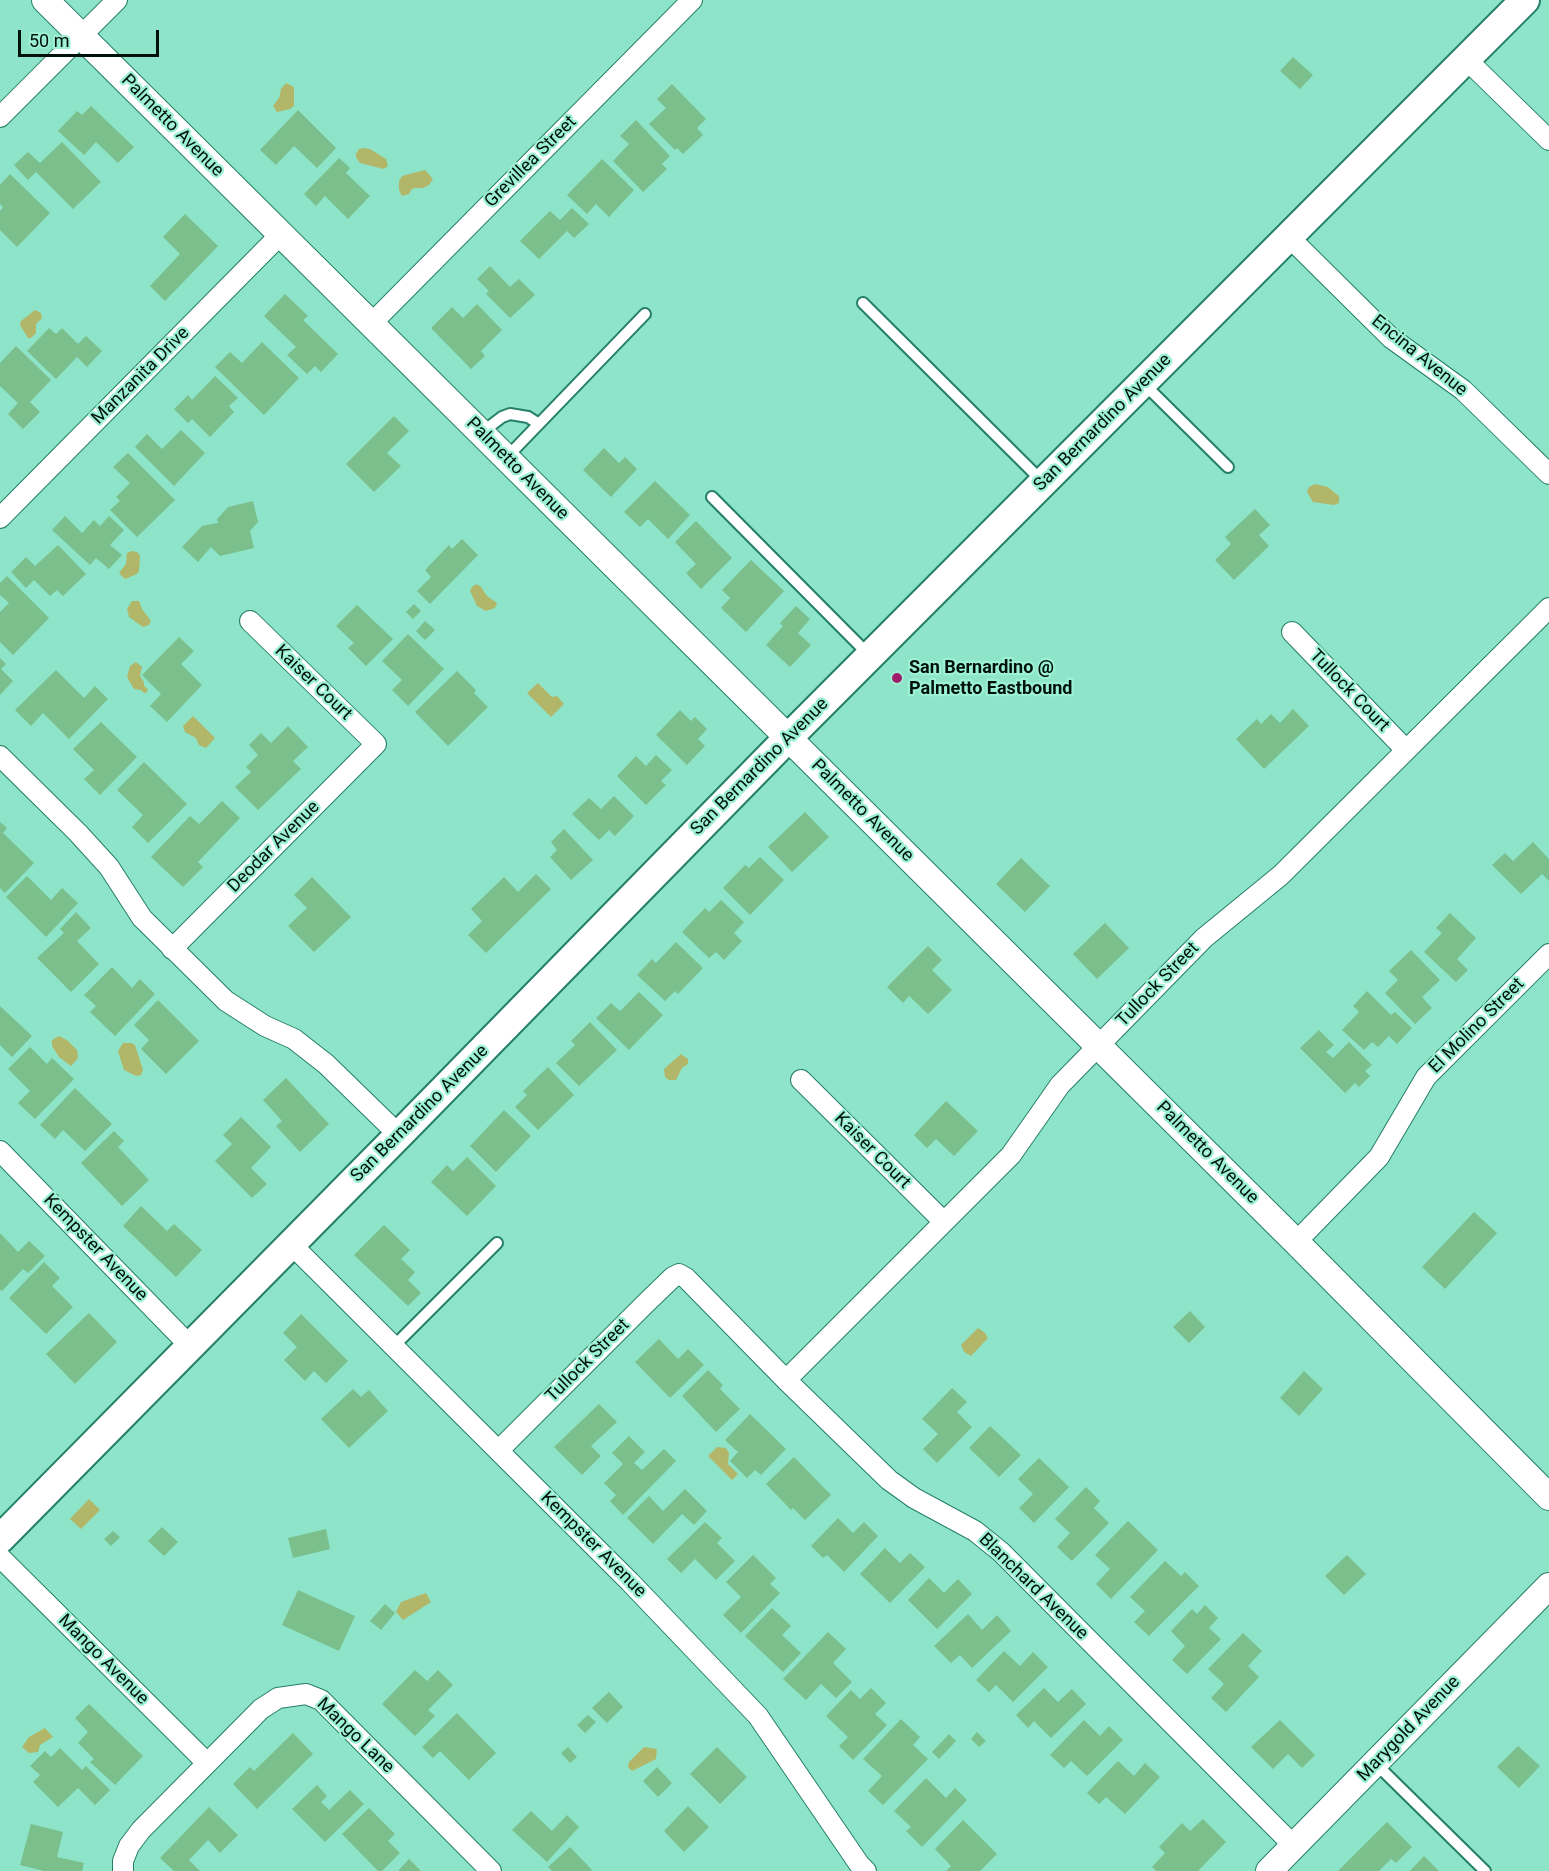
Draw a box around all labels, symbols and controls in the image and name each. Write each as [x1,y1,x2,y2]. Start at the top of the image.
scale bar [21,18,162,56]
text: 50 m [29,30,69,51]
street label: Palmetto Avenue [116,70,228,182]
street label: Grevillea Street [481,112,581,212]
street label: Encina Avenue [1367,311,1471,401]
street label: Manzanita Drive [88,323,194,429]
street label: San Bernardino Avenue [1030,350,1176,496]
street label: Palmetto Avenue [461,413,573,525]
street label: Kaiser Court [270,641,356,725]
street label: Tullock Court [1304,645,1394,737]
place label: San Bernardino @ Palmetto Eastbound [909,657,1072,700]
marker: San Bernardino @ Palmetto Eastbound [890,671,904,685]
street label: San Bernardino Avenue [687,694,833,840]
street label: Palmetto Avenue [806,755,918,867]
street label: Deodar Avenue [224,797,324,897]
street label: Tullock Street [1112,938,1204,1032]
street label: El Molino Street [1425,974,1529,1078]
street label: San Bernardino Avenue [347,1041,493,1187]
street label: Palmetto Avenue [1151,1097,1263,1209]
street label: Kaiser Court [829,1108,915,1194]
street label: Kempster Avenue [38,1190,152,1306]
street label: Tullock Street [542,1315,634,1407]
street label: Kempster Avenue [536,1488,650,1602]
street label: Blanchard Avenue [974,1529,1092,1645]
street label: Mango Avenue [53,1610,153,1710]
street label: Marygold Avenue [1353,1672,1465,1786]
street label: Mango Lane [312,1694,398,1778]

